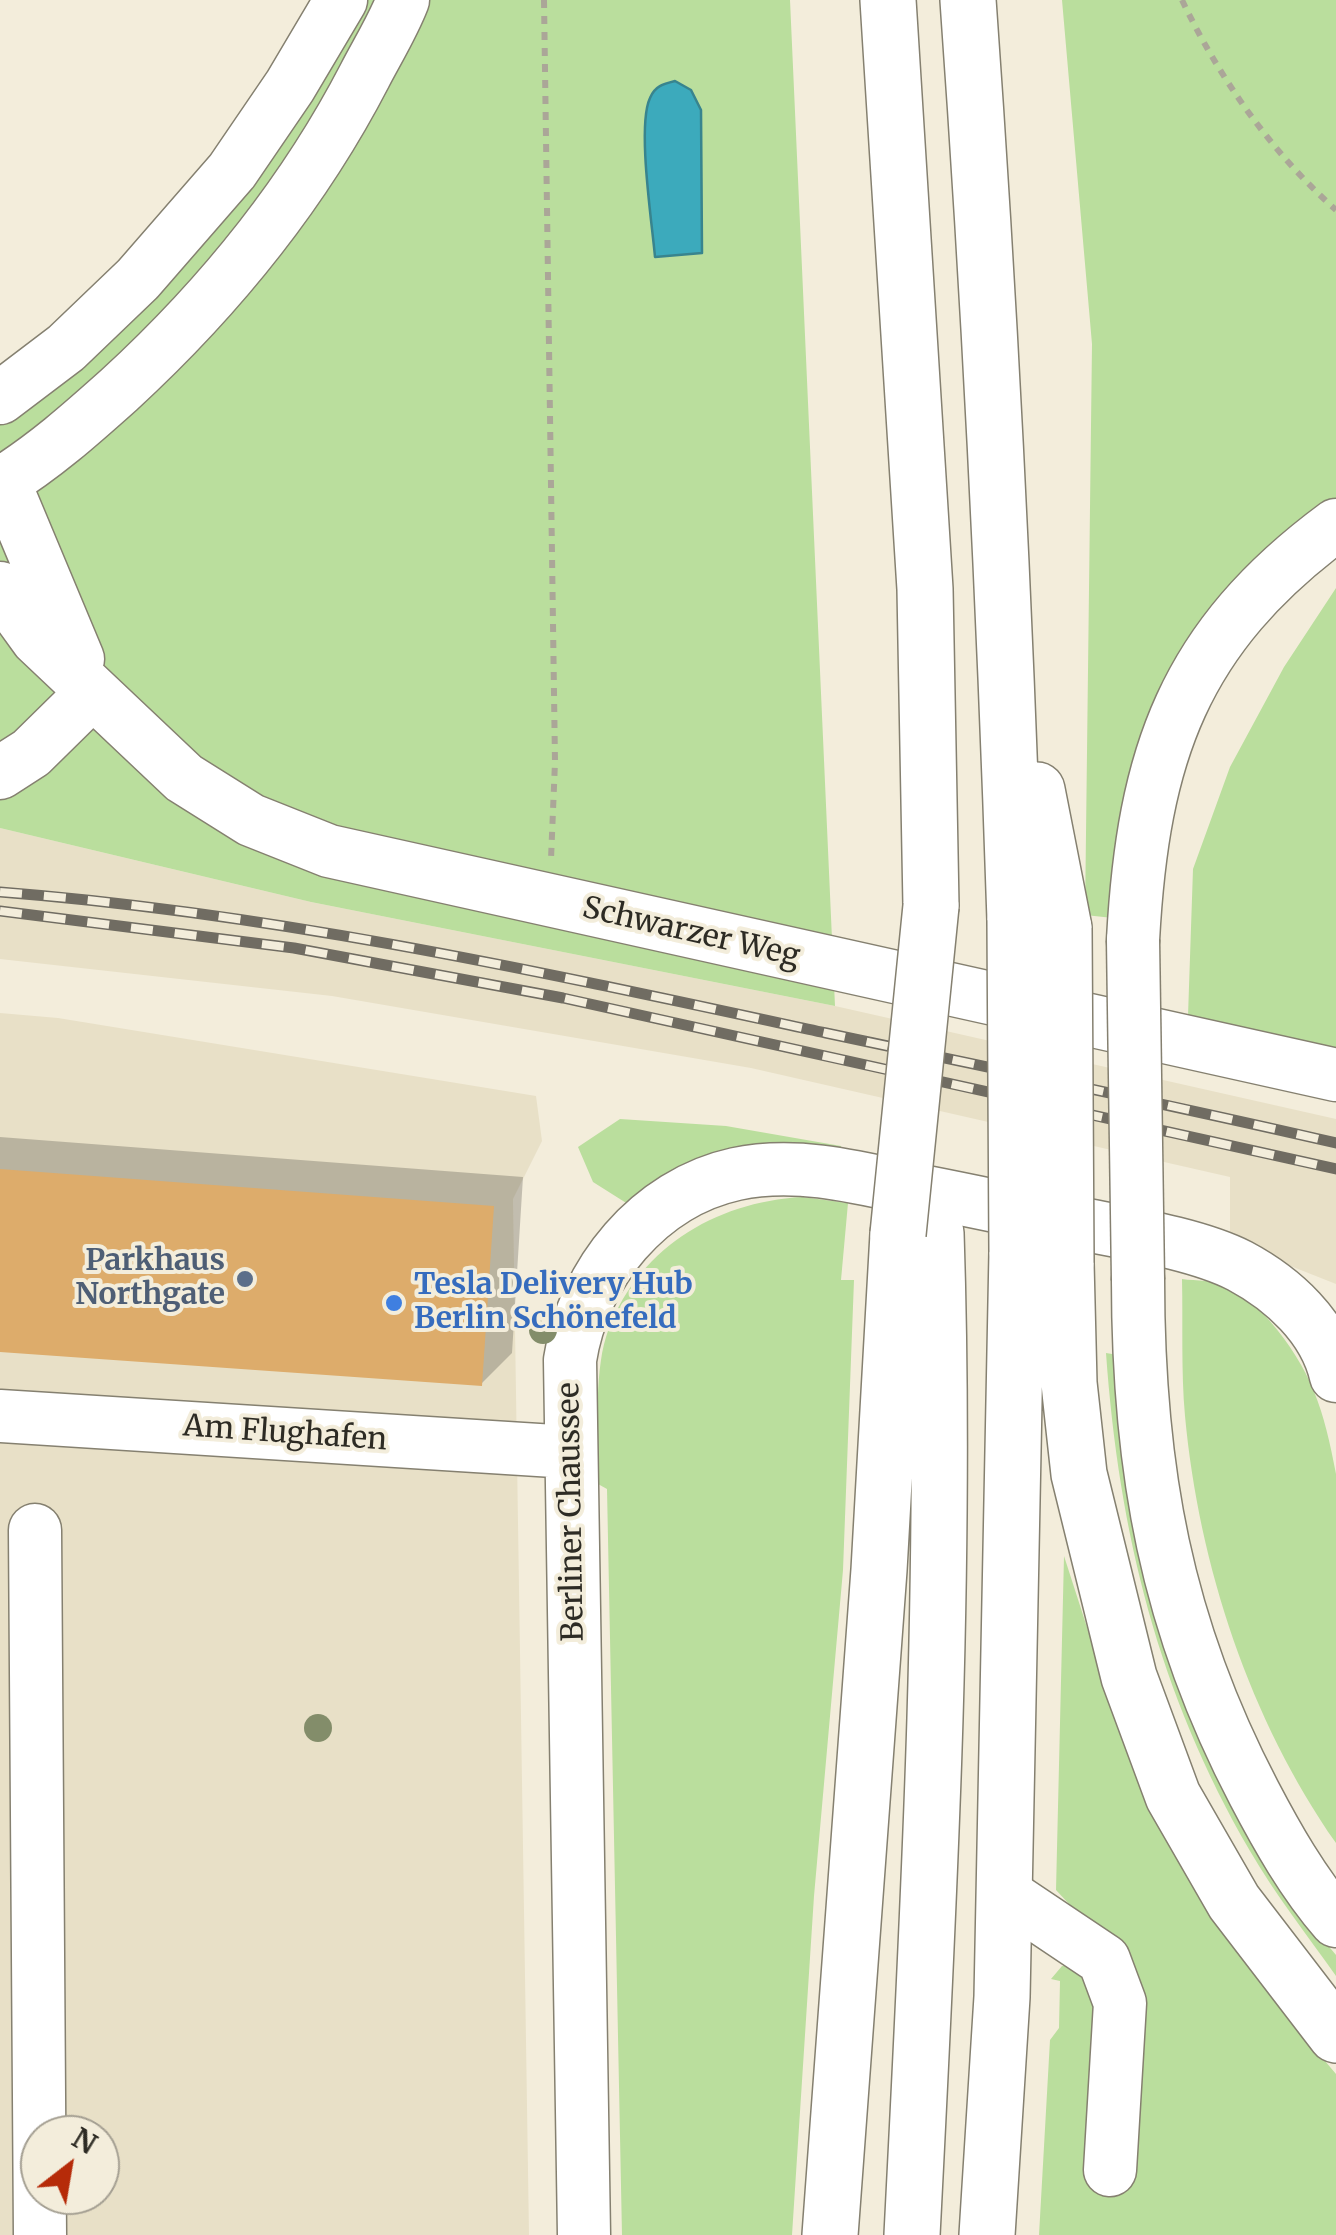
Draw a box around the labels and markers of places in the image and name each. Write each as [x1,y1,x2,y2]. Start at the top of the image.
place label: Parkhaus Northgate [75,1244,225,1314]
marker: Parkhaus Northgate [234,1268,256,1290]
place label: Tesla Delivery Hub Berlin Schönefeld [414,1268,693,1338]
marker: Tesla Delivery Hub Berlin Schönefeld [383,1292,405,1314]

